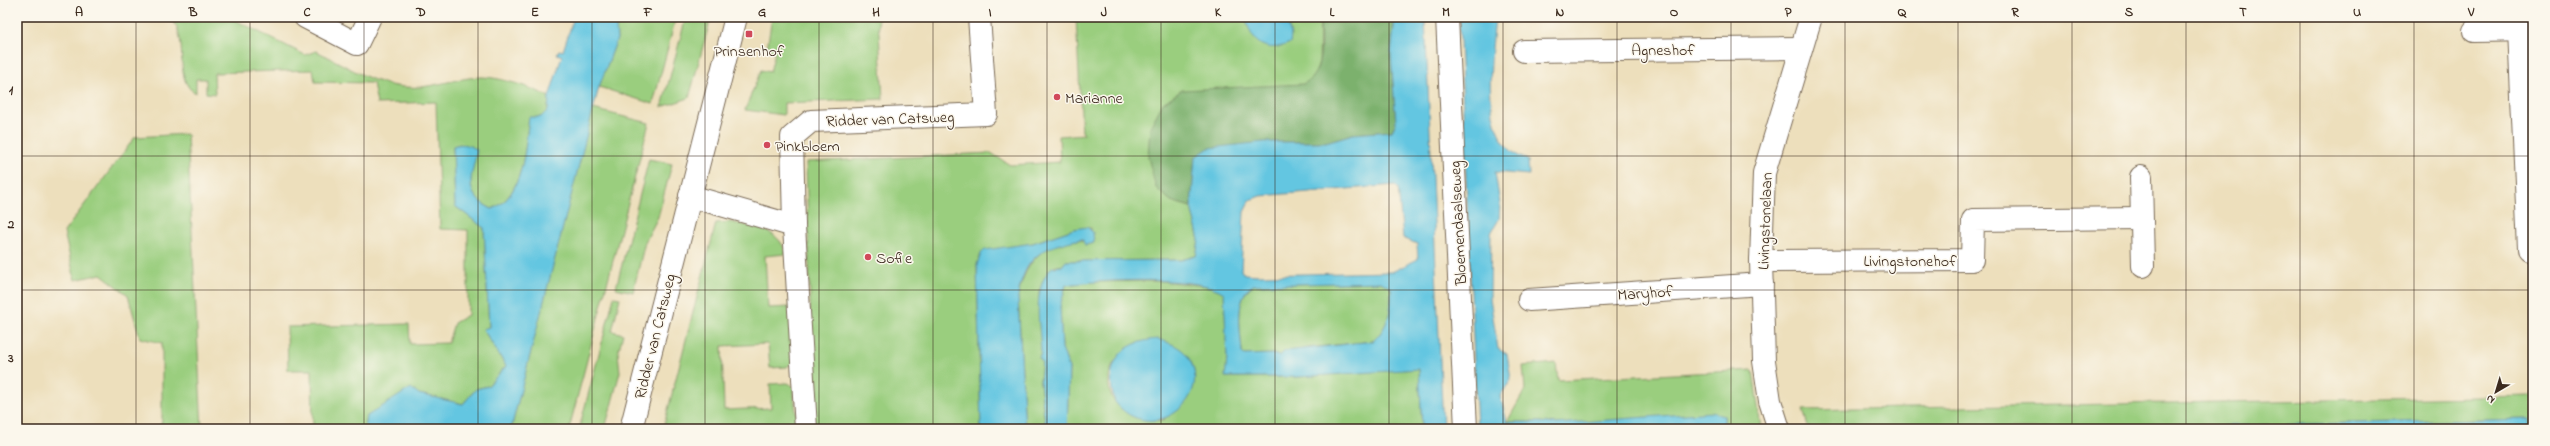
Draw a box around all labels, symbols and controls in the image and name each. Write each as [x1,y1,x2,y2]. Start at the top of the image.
text: A [75,3,83,22]
text: B [188,3,198,22]
text: C [303,3,311,22]
text: D [415,3,426,22]
text: E [531,3,539,22]
text: F [643,3,653,22]
text: G [758,3,766,22]
text: H [872,3,880,22]
text: I [988,3,992,22]
text: J [1101,3,1107,22]
text: K [1215,3,1222,22]
text: L [1330,3,1336,22]
text: M [1442,3,1450,22]
text: N [1556,3,1565,22]
text: O [1670,3,1679,22]
text: P [1785,3,1792,22]
text: Q [1898,3,1907,22]
text: R [2010,3,2019,22]
text: S [2125,3,2134,22]
text: T [2239,3,2247,22]
text: U [2353,3,2361,22]
text: V [2467,3,2475,22]
marker: Prinsenhof [744,29,754,39]
street label: Agneshof [1631,39,1695,63]
place label: Prinsenhof [714,40,785,64]
text: 1 [9,81,14,100]
place label: Marianne [1065,87,1124,111]
marker: Marianne [1052,92,1062,102]
street label: Ridder van Catsweg [826,106,955,134]
place label: Pinkbloem [775,135,840,159]
marker: Pinkbloem [762,140,772,150]
street label: Bloemendaalseweg [1444,160,1474,287]
street label: Livingstonelaan [1752,172,1780,270]
text: 2 [7,215,15,234]
place label: Sofie [876,247,913,271]
street label: Livingstonehof [1863,250,1957,274]
marker: Sofie [863,252,873,262]
street label: Ridder van Catsweg [629,271,683,402]
street label: Maryhof [1617,280,1674,308]
text: 3 [7,349,14,368]
north arrow [2476,372,2516,412]
text: N [2483,390,2498,408]

